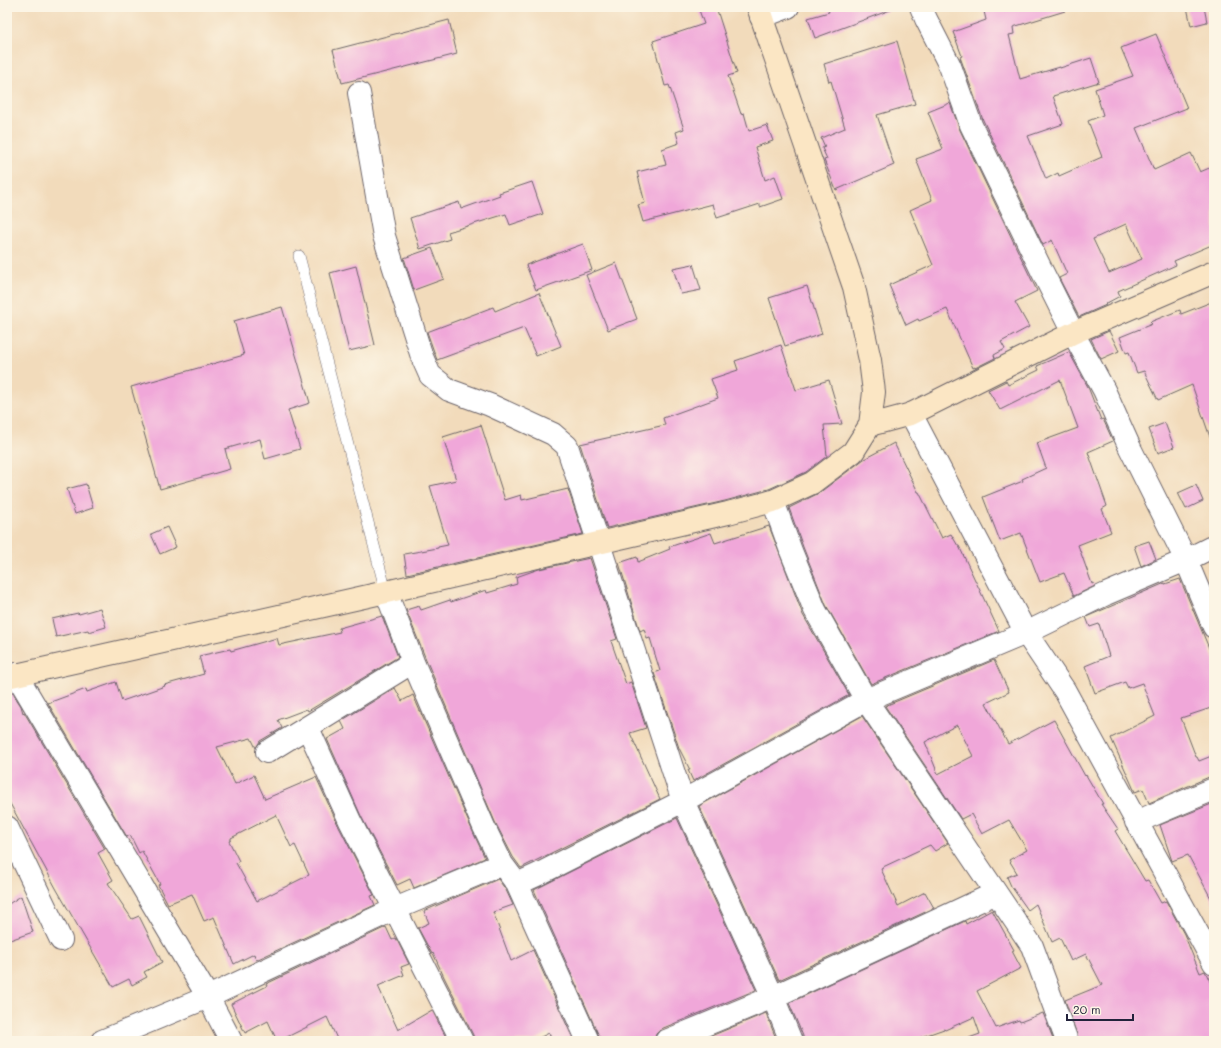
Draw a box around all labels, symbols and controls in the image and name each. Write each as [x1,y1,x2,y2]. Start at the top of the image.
scale bar [1067,996,1133,1022]
text: 20 m [1073,1001,1101,1017]

